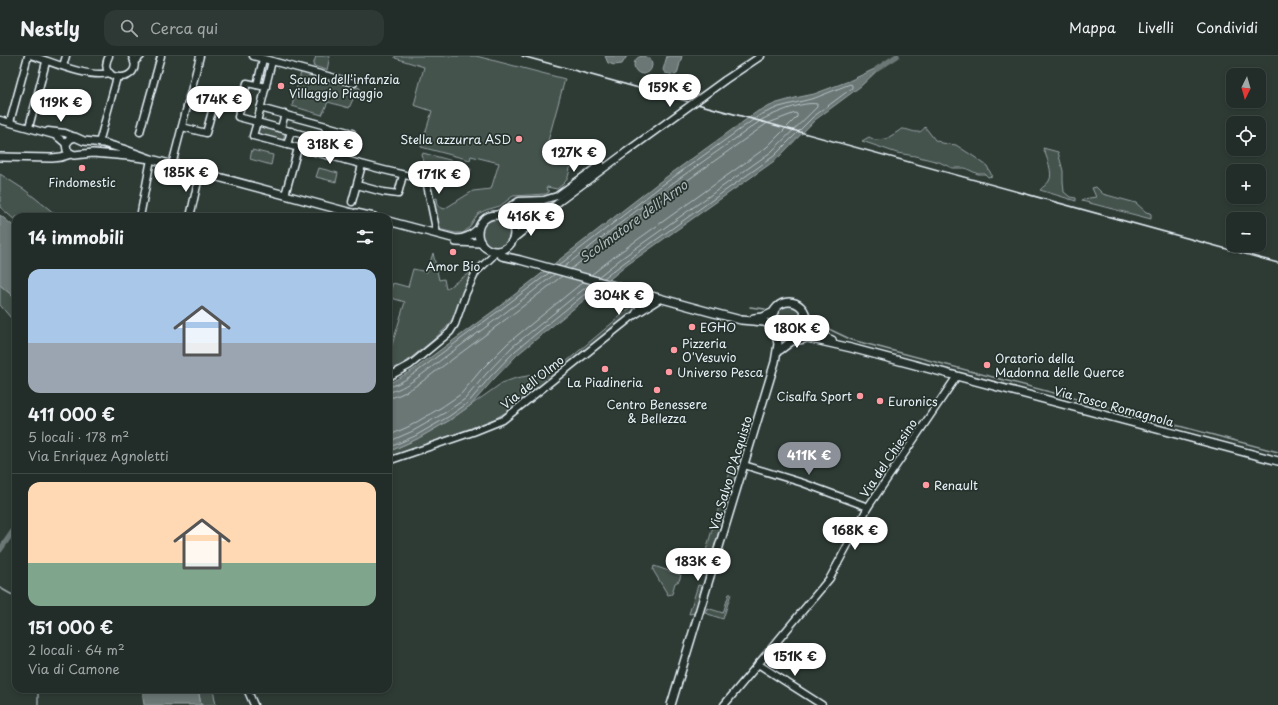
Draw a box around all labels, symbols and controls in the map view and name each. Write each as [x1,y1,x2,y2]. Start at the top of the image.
search box [104,10,384,46]
text: Nestly [20,14,80,42]
text: Cerca qui [150,16,218,39]
icon: search [118,17,140,39]
text: Mappa [1069,17,1116,38]
text: Livelli [1138,17,1174,38]
text: Condividi [1196,17,1258,38]
north arrow [1226,68,1266,108]
map controls [1226,68,1266,252]
place label: Scuola dell'infanzia Villaggio Piaggio [289,70,401,102]
pin: 159K € [637,74,703,108]
text: 159K € [648,77,692,96]
marker: Scuola dell'infanzia Villaggio Piaggio [276,81,286,91]
pin: 174K € [186,86,252,120]
pin: 119K € [28,89,94,123]
text: 174K € [196,89,242,108]
text: 119K € [40,92,82,111]
button: locate [1226,116,1266,156]
place label: Stella azzurra ASD [400,130,511,148]
pin: 318K € [297,131,363,165]
text: 318K € [307,134,353,153]
marker: Stella azzurra ASD [514,134,524,144]
pin: 127K € [541,139,607,173]
text: 127K € [551,142,597,161]
pin: 185K € [153,159,219,193]
pin: 171K € [406,161,472,195]
text: 185K € [163,162,209,181]
marker: Findomestic [77,163,87,173]
text: 171K € [417,164,461,183]
button: + [1226,164,1266,204]
place label: Findomestic [48,173,116,191]
water label: Scolmatore dell'Arno [575,175,692,267]
pin: 416K € [498,203,564,237]
text: 416K € [507,206,555,225]
button: − [1226,212,1266,252]
text: 14 immobili [28,224,124,250]
icon: filters [354,226,376,248]
marker: Amor Bio [448,247,458,257]
place label: Amor Bio [426,257,480,275]
pin: 304K € [586,282,652,316]
text: 304K € [594,285,644,304]
icon: home [166,295,238,367]
pin: 180K € [764,315,830,349]
place label: EGHO [700,318,736,336]
text: 180K € [773,318,821,337]
marker: EGHO [687,322,697,332]
place label: Pizzeria O'Vesuvio [682,334,737,366]
marker: Pizzeria O'Vesuvio [669,345,679,355]
place label: Oratorio della Madonna delle Querce [995,349,1124,381]
street label: Via dell'Olmo [496,351,568,413]
marker: Oratorio della Madonna delle Querce [982,360,992,370]
place label: Universo Pesca [677,363,764,381]
marker: La Piadineria [600,364,610,374]
marker: Universo Pesca [664,367,674,377]
place label: La Piadineria [567,373,643,391]
street label: Via Tosco Romagnola [1052,381,1176,431]
marker: Centro Benessere & Bellezza [652,385,662,395]
place label: Cisalfa Sport [777,387,852,405]
marker: Cisalfa Sport [855,391,865,401]
place label: Euronics [888,392,938,410]
place label: Centro Benessere & Bellezza [607,395,708,427]
marker: Euronics [875,396,885,406]
text: 411 000 € [28,401,115,427]
street label: Via Salvo D'Acquisto [704,413,756,533]
street label: Via del Chiesino [855,415,921,501]
text: 5 locali · 178 m² [28,427,129,446]
pin: 411K € [776,442,842,476]
text: 411K € [787,445,831,464]
text: Via Enriquez Agnoletti [28,446,169,465]
place label: Renault [934,476,978,494]
marker: Renault [921,480,931,490]
icon: home [166,508,238,580]
pin: 168K € [822,517,888,551]
text: 168K € [832,520,878,539]
pin: 183K € [665,548,731,582]
text: 183K € [675,551,721,570]
text: 151 000 € [28,614,113,640]
text: 2 locali · 64 m² [28,640,125,659]
pin: 151K € [762,643,828,677]
text: 151K € [773,646,817,665]
text: Via di Camone [28,659,120,678]

